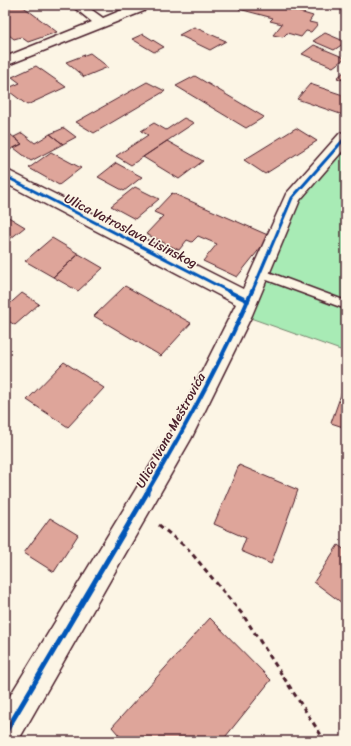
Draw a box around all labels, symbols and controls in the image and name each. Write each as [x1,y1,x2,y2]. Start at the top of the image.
street label: Ulica Vatroslava Lisinskog [60,187,202,274]
street label: Ulica Ivana Meštrovića [129,368,212,492]

